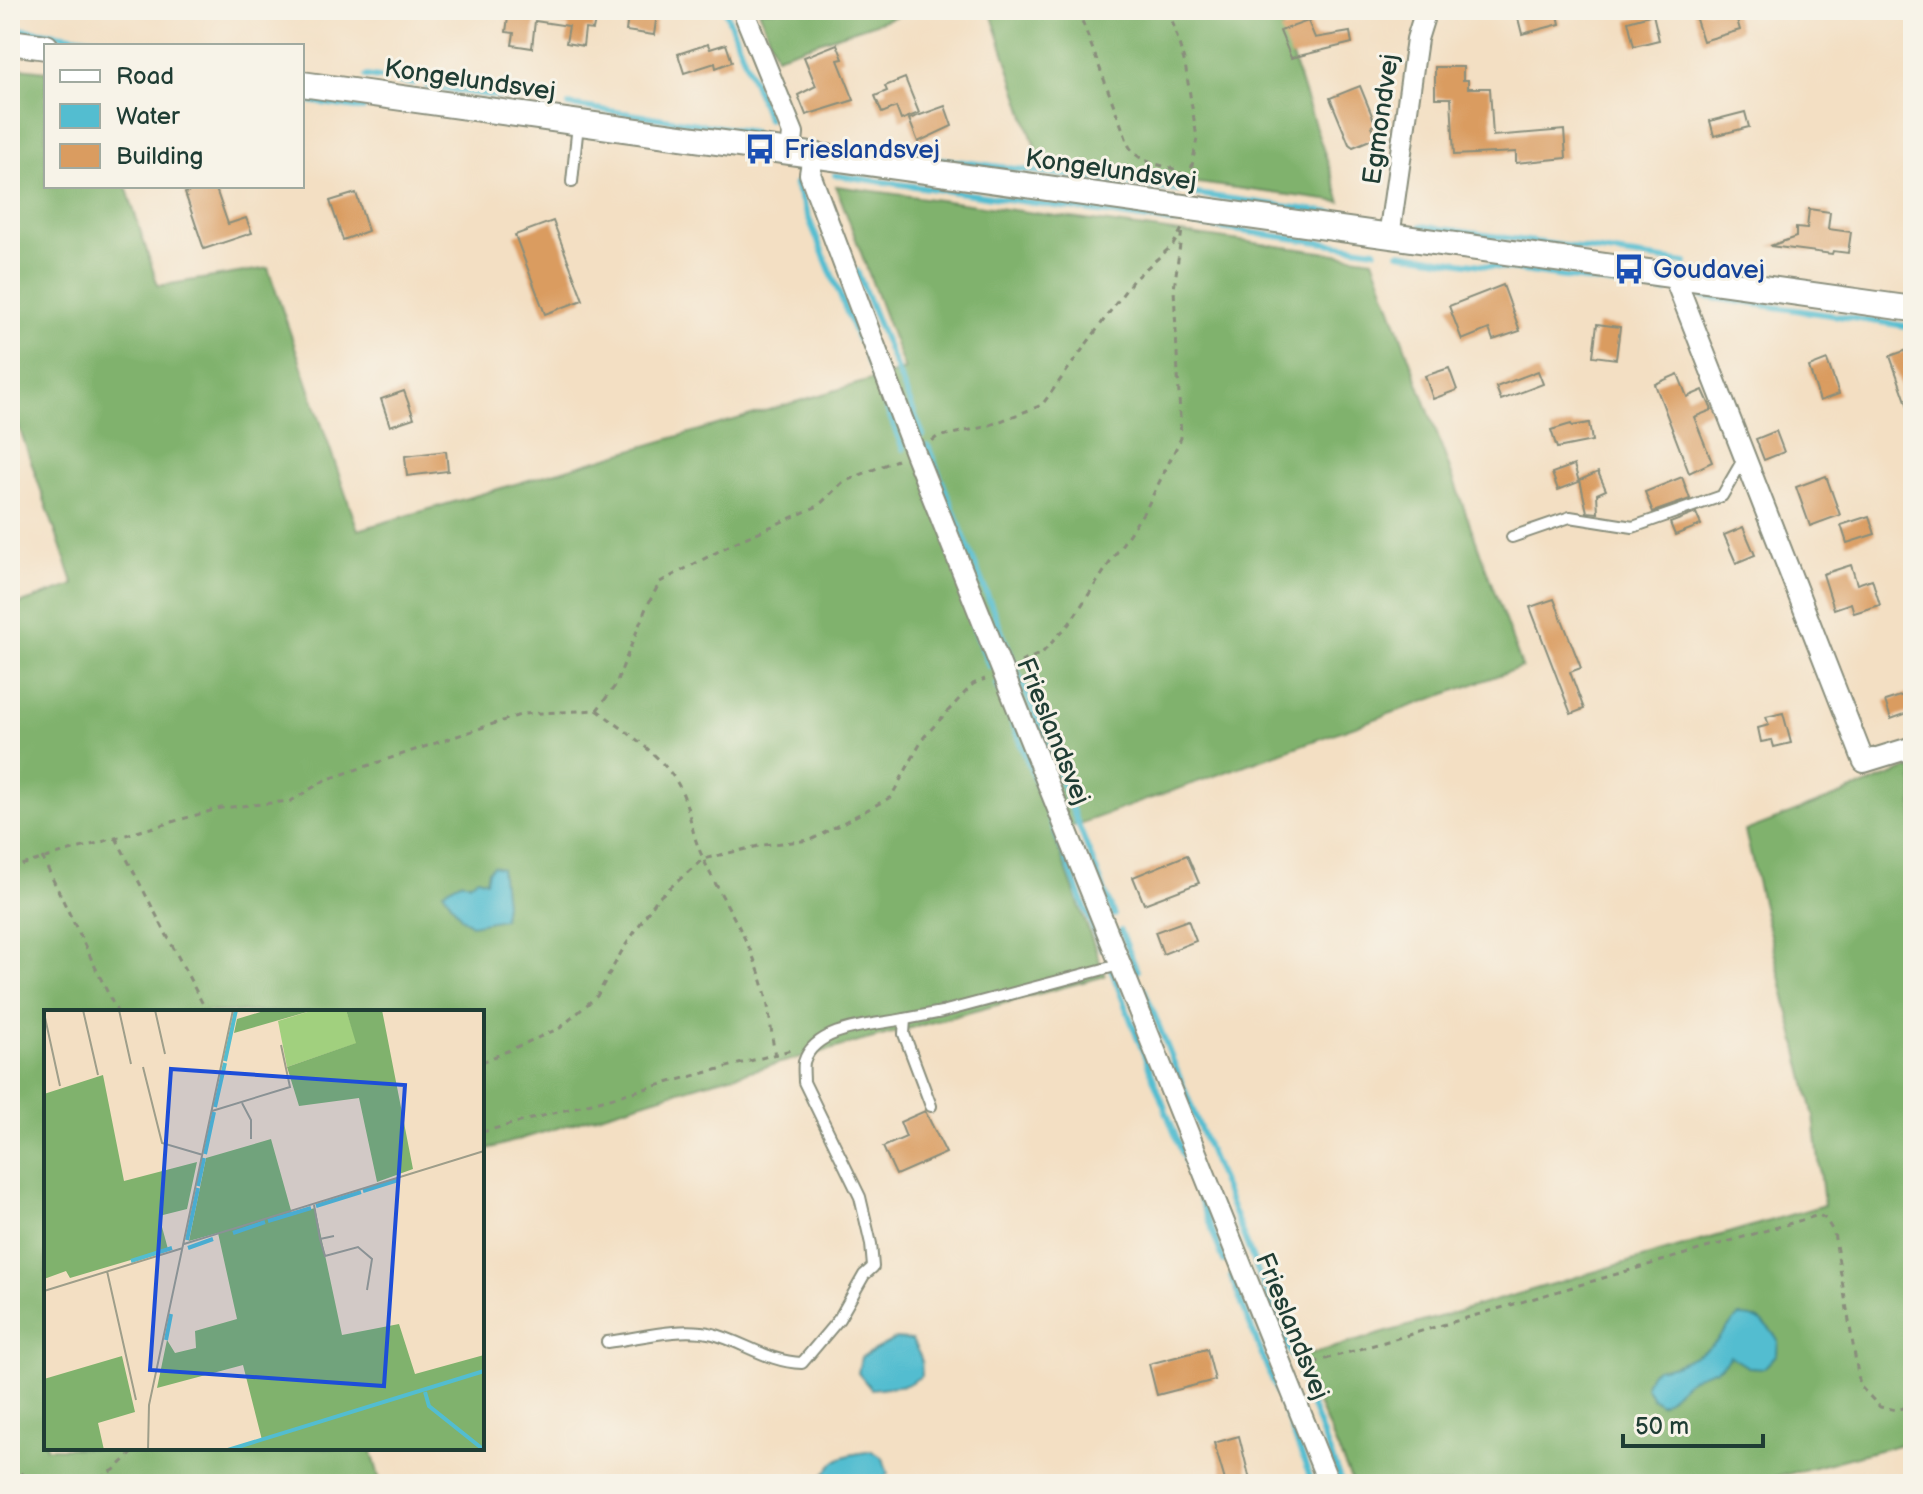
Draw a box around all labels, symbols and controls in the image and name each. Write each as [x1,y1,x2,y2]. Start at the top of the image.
legend [44,44,304,188]
street label: Egmondvej [1357,52,1406,187]
street label: Kongelundsvej [382,53,558,108]
text: Road [116,62,174,91]
text: Water [116,102,180,131]
bus stop icon: Frieslandsvej [743,132,777,166]
place label: Frieslandsvej [784,135,940,166]
text: Building [116,142,203,171]
street label: Kongelundsvej [1023,143,1199,198]
bus stop icon: Goudavej [1612,252,1646,286]
place label: Goudavej [1653,255,1765,286]
street label: Frieslandsvej [1009,654,1096,810]
inset map [44,1010,484,1450]
street label: Frieslandsvej [1248,1249,1335,1405]
scale bar [1623,1398,1763,1448]
text: 50 m [1635,1412,1689,1441]

